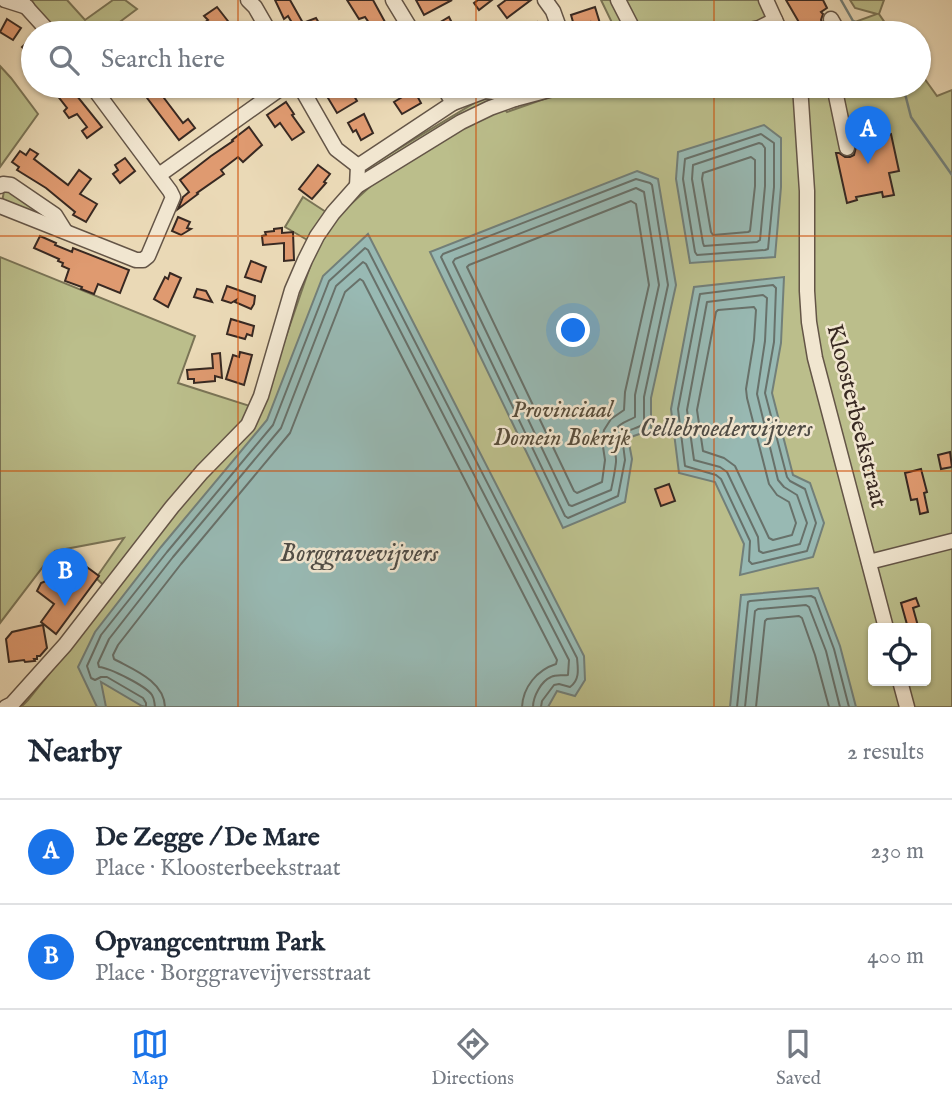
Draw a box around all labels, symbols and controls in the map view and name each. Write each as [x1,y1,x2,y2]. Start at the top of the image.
search box [21,21,931,98]
icon: search [45,41,83,79]
text: Search here [101,43,225,76]
pin: A [845,106,891,164]
your location [556,313,590,347]
street label: Kloosterbeekstraat [818,321,894,511]
park label: Provinciaal Domein Bokrijk [493,395,631,454]
water label: Cellebroedervijvers [640,412,813,445]
water label: Borggravevijvers [280,537,439,571]
pin: B [42,548,88,606]
map controls [868,623,931,686]
button: locate [868,623,931,686]
text: Nearby [28,734,121,772]
text: 2 results [847,738,924,767]
text: De Zegge / De Mare [95,821,320,854]
text: A [43,837,59,866]
text: 230 m [871,837,924,866]
text: Place · Kloosterbeekstraat [95,854,341,883]
text: Opvangcentrum Park [95,926,325,959]
text: B [43,942,59,971]
text: 400 m [867,942,924,971]
text: Place · Borggravevijversstraat [95,959,371,988]
tab: Map [131,1025,169,1091]
tab: Directions [431,1025,514,1091]
tab: Saved [776,1025,821,1091]

